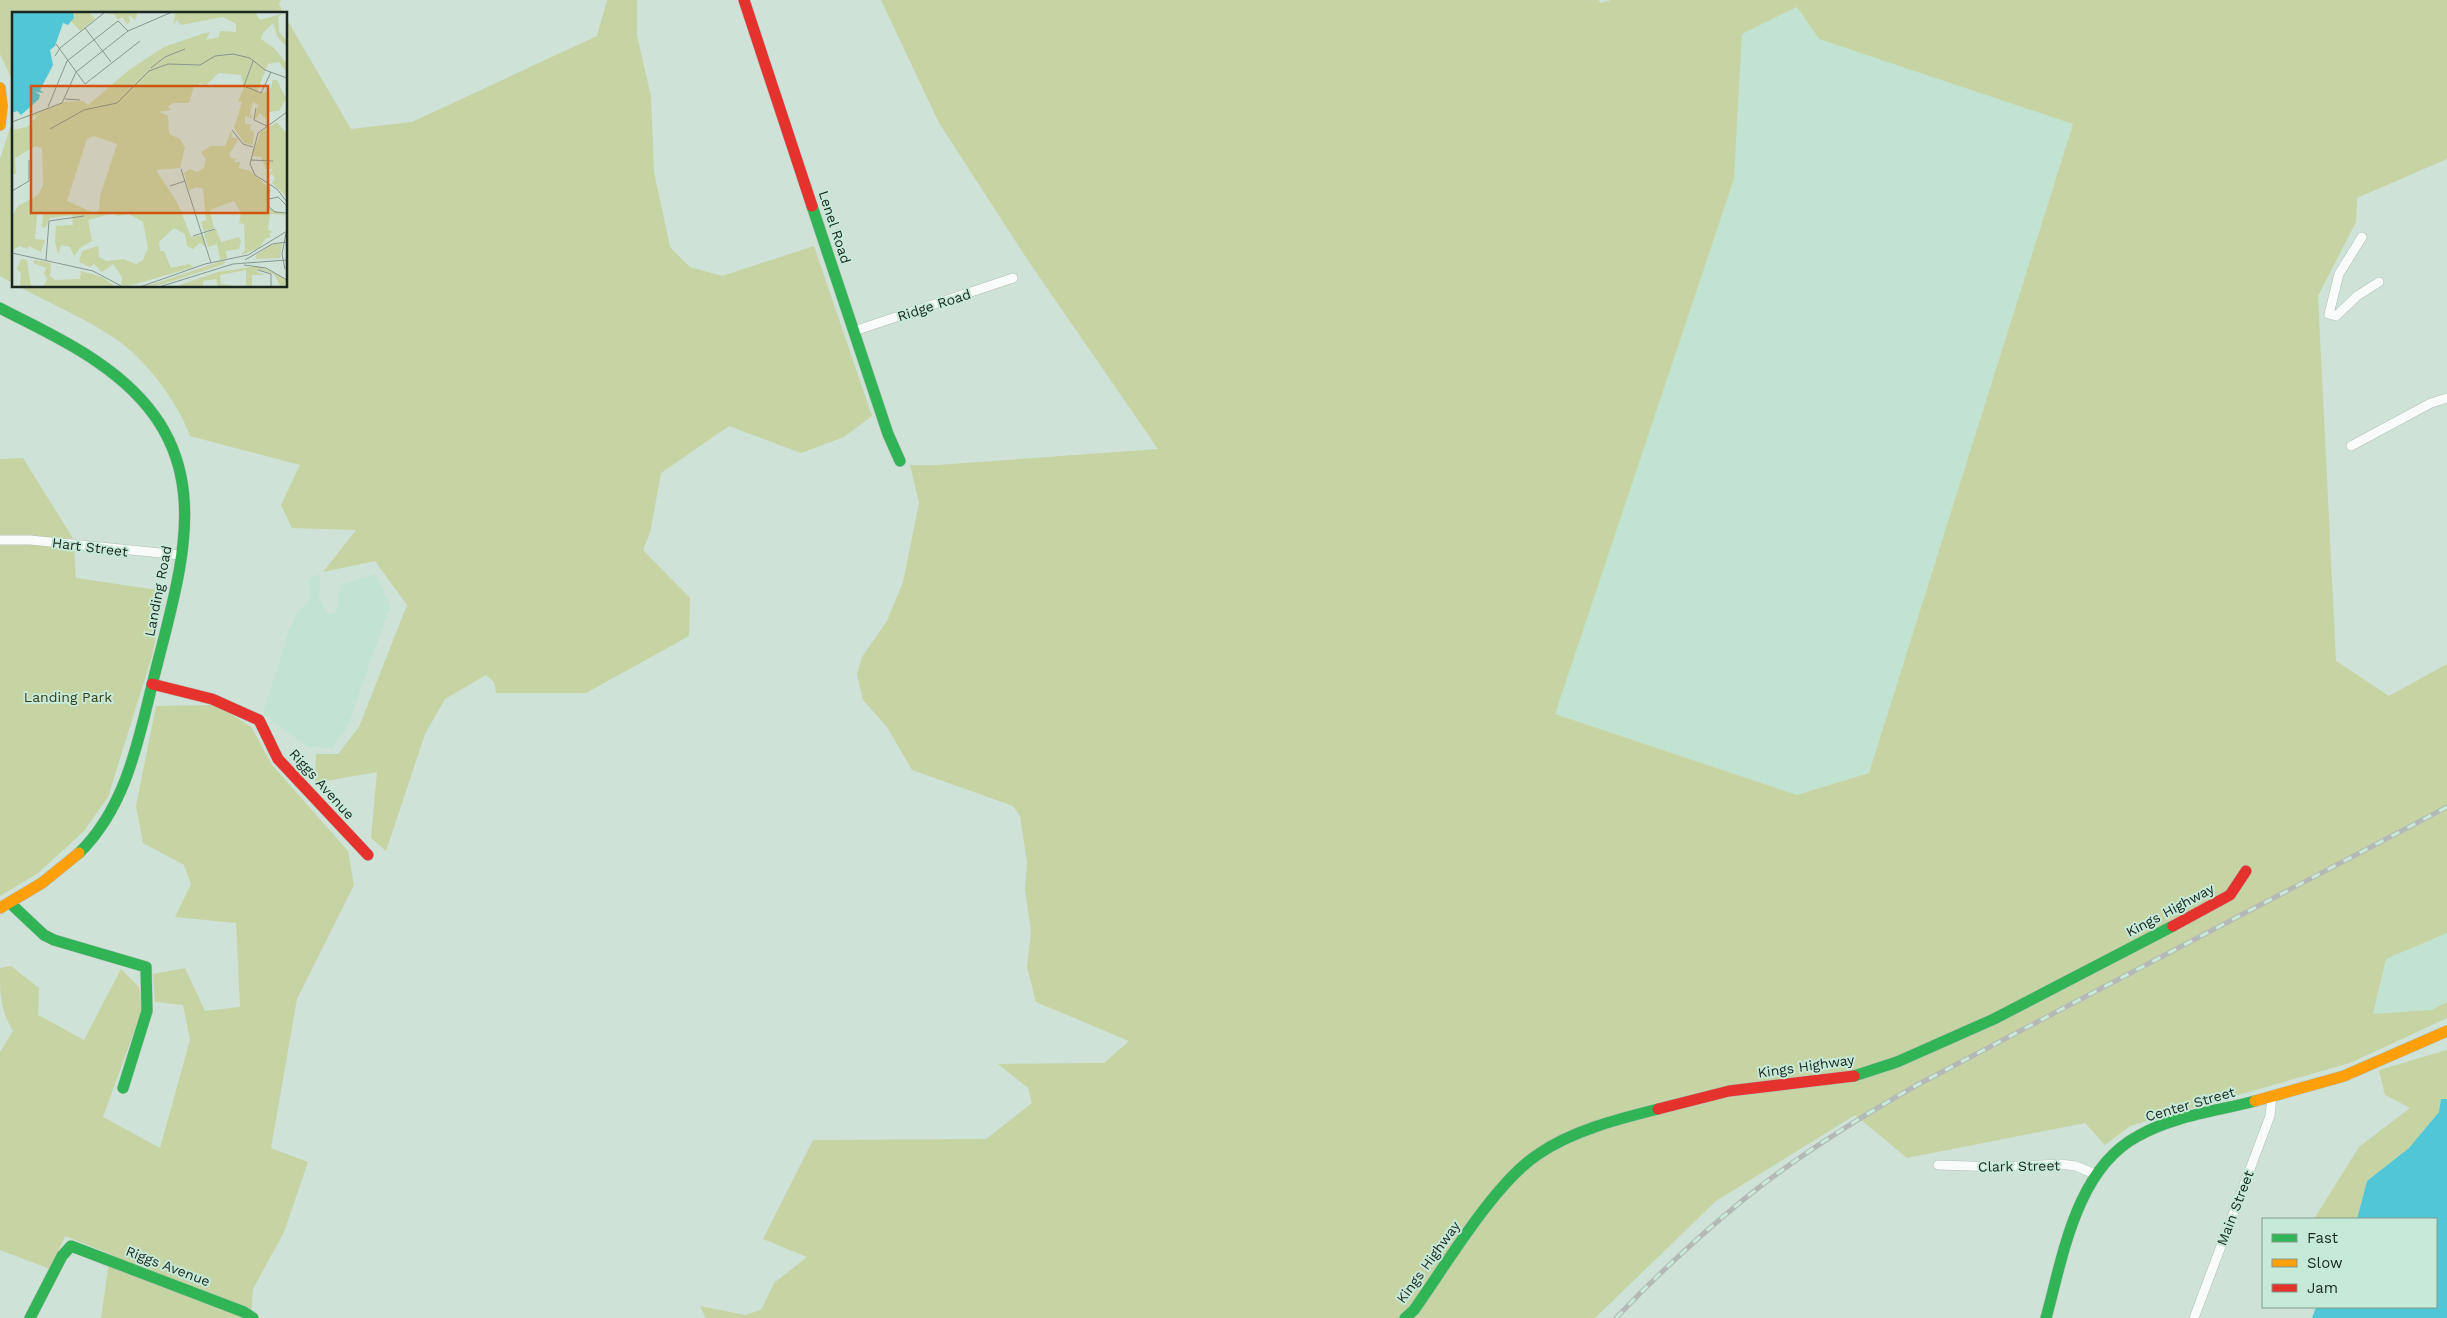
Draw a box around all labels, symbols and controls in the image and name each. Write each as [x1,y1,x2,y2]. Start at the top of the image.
inset map [12,12,288,288]
street label: Lenel Road [816,189,854,265]
street label: Ridge Road [895,286,973,324]
street label: Hart Street [51,534,129,560]
street label: Landing Road [141,544,175,638]
park label: Landing Park [24,689,112,705]
street label: Riggs Avenue [286,746,358,822]
street label: Kings Highway [2123,880,2217,940]
street label: Kings Highway [1757,1051,1856,1081]
street label: Center Street [2143,1084,2237,1124]
street label: Clark Street [1978,1157,2060,1175]
street label: Main Street [2213,1168,2257,1248]
street label: Kings Highway [1393,1217,1464,1306]
legend [2262,1218,2437,1308]
text: Fast [2307,1229,2339,1247]
street label: Riggs Avenue [124,1243,212,1289]
text: Slow [2307,1254,2343,1272]
text: Jam [2307,1279,2338,1297]

